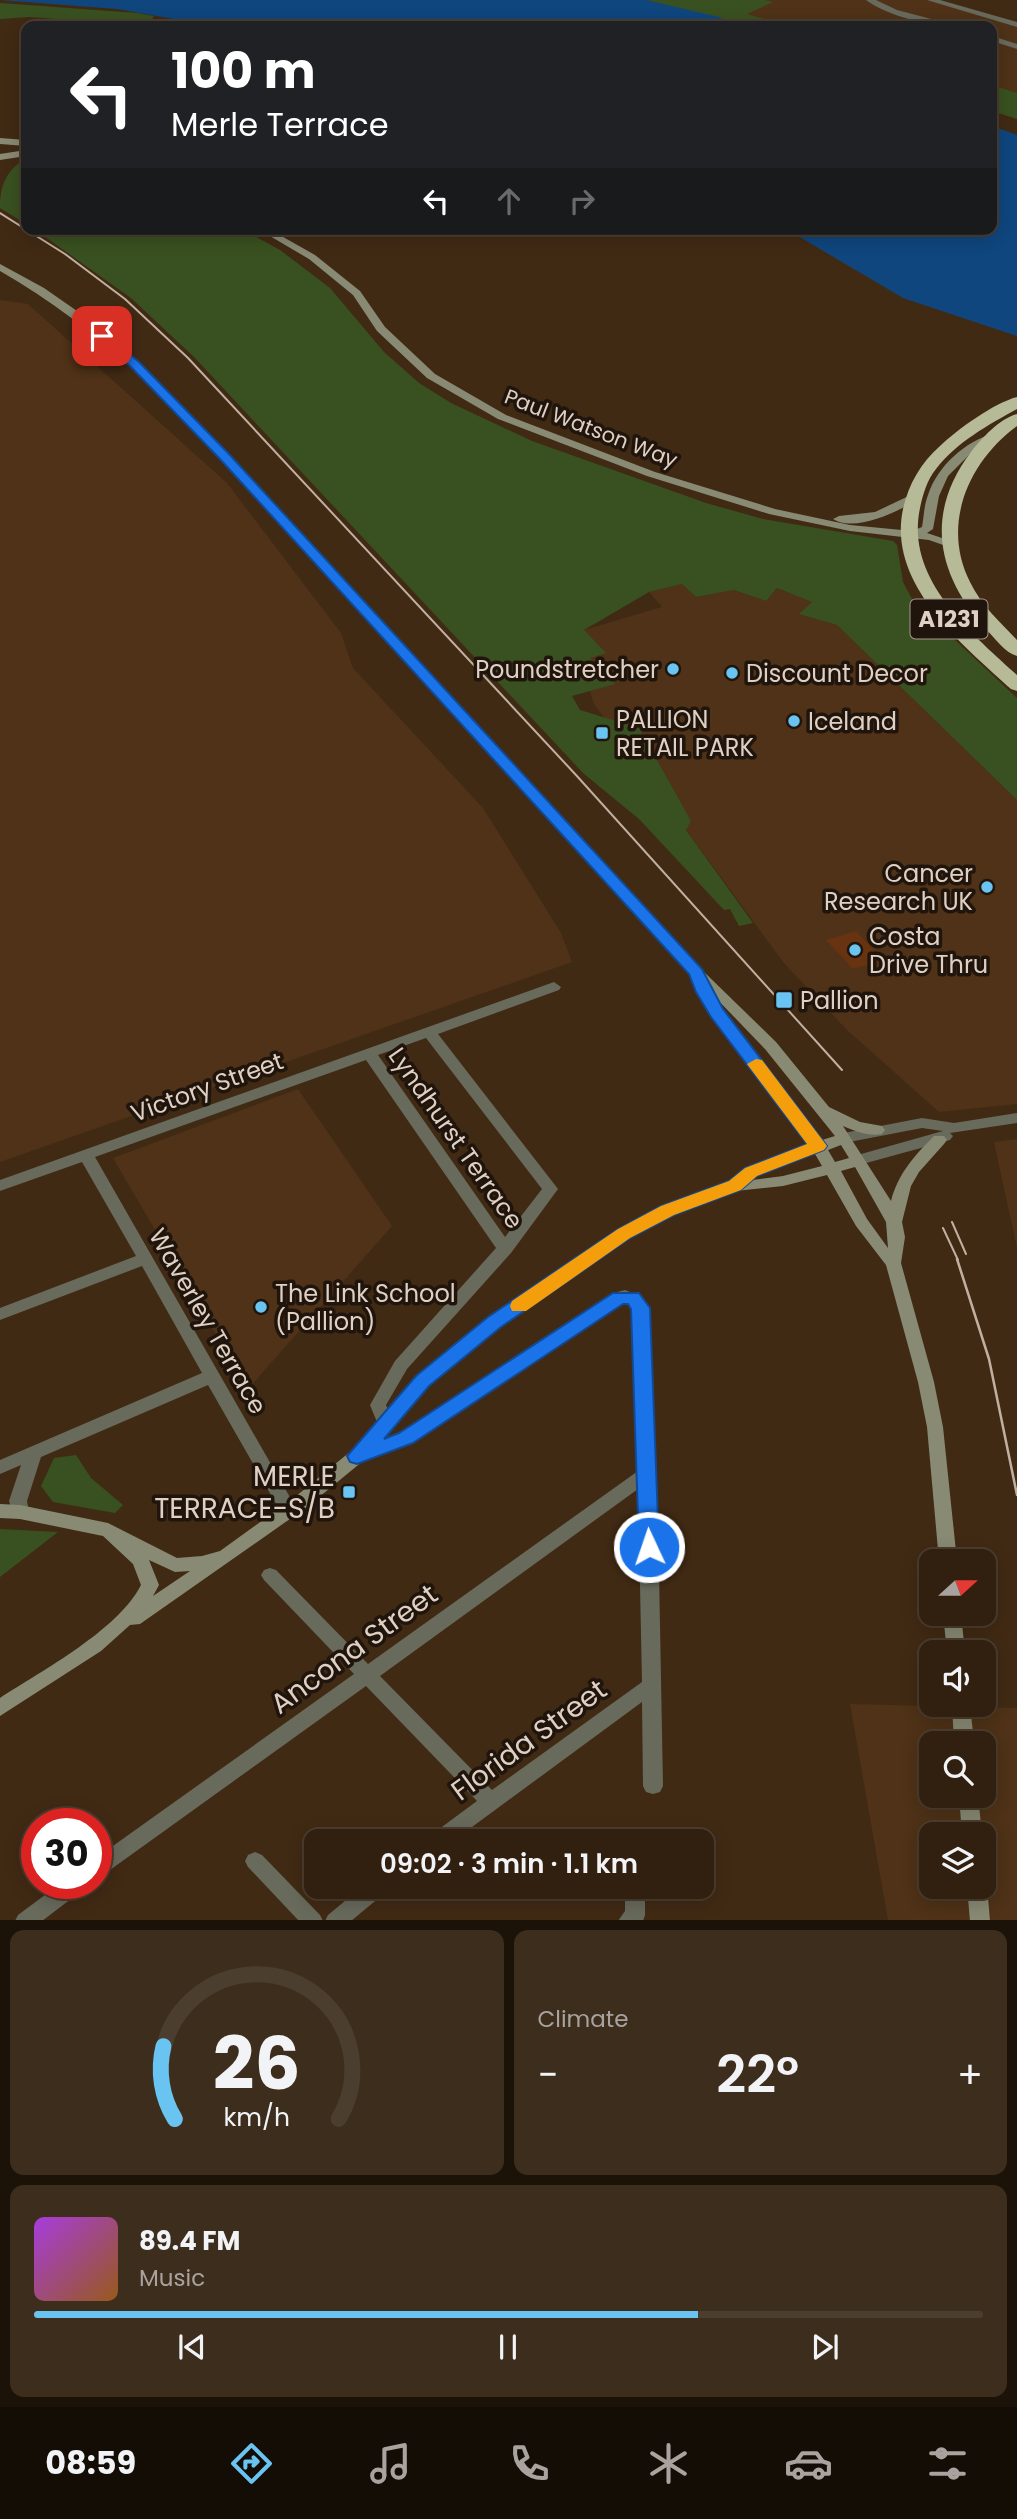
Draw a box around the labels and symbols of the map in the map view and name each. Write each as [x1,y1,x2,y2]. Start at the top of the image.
pin [72,306,132,366]
street label: Paul Watson Way [500,382,682,474]
road number: A1231 [911,600,988,638]
place label: Poundstretcher [475,653,659,686]
place label: Discount Decor [746,657,928,690]
marker: Poundstretcher [665,661,681,677]
marker: Discount Decor [724,665,740,681]
place label: PALLION RETAIL PARK [616,703,754,764]
place label: Iceland [808,705,897,738]
marker: Iceland [786,713,802,729]
marker: PALLION RETAIL PARK [594,725,610,741]
place label: Cancer Research UK [824,857,973,918]
marker: Cancer Research UK [979,879,995,895]
place label: Costa Drive Thru [869,920,988,981]
marker: Costa Drive Thru [847,942,863,958]
place label: Pallion [800,984,879,1017]
marker: Pallion [774,990,794,1010]
street label: Lyndhurst Terrace [381,1041,531,1235]
street label: Victory Street [126,1044,288,1130]
street label: Waverley Terrace [141,1222,275,1420]
place label: The Link School (Pallion) [275,1277,456,1338]
marker: The Link School (Pallion) [253,1299,269,1315]
place label: MERLE TERRACE-S/B [154,1457,335,1528]
marker: MERLE TERRACE-S/B [341,1484,357,1500]
position arrow [612,1510,686,1584]
north arrow [919,1549,996,1626]
street label: Ancona Street [262,1575,446,1723]
street label: Florida Street [443,1670,615,1810]
speed limit sign: 30 [21,1808,112,1899]

